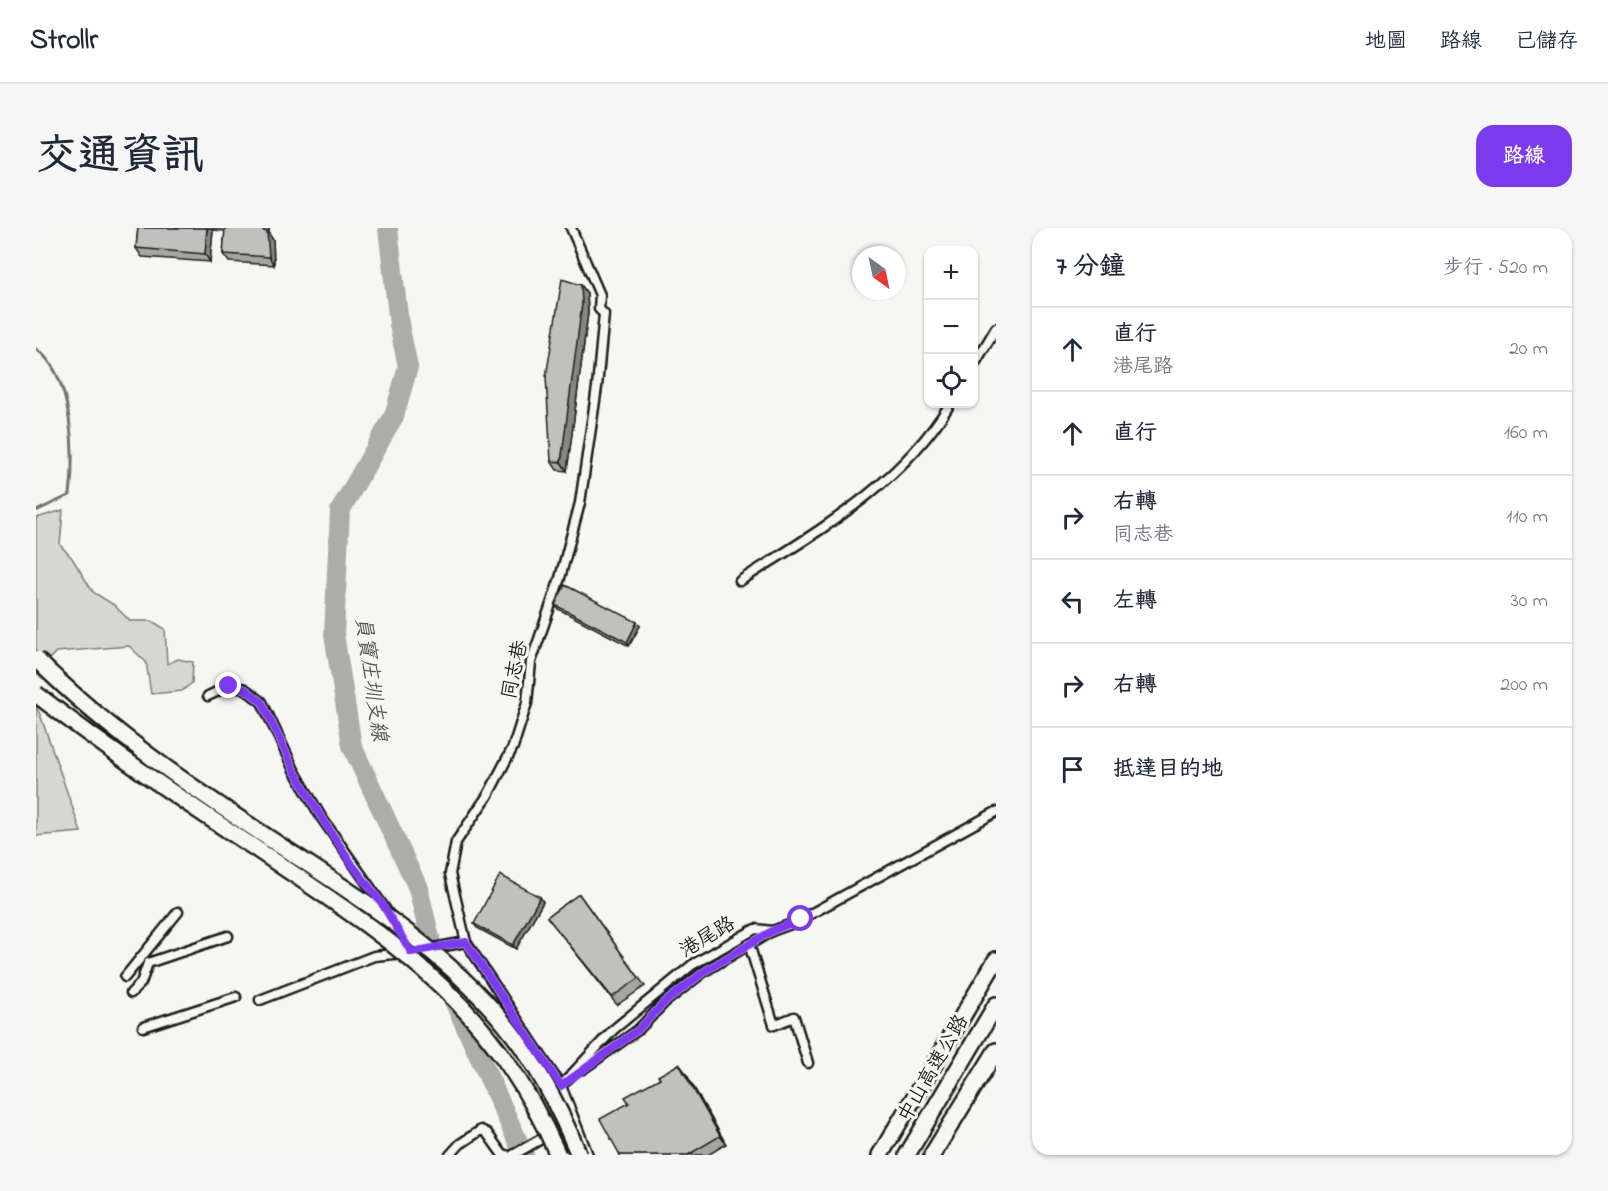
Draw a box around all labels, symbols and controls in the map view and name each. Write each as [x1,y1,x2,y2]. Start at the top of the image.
text: Strollr [30,21,98,62]
text: 地圖 [1365,27,1407,57]
text: 路線 [1440,27,1482,57]
text: 已儲存 [1515,27,1578,57]
button: 路線 [1476,125,1572,187]
text: 交通資訊 [36,127,204,188]
north arrow [852,246,906,300]
map controls [924,246,978,408]
button: + [924,246,978,300]
text: 7 分鐘 [1056,249,1125,287]
text: 步行 · 520 m [1443,254,1548,283]
button: − [924,300,978,354]
text: 直行 [1113,319,1157,351]
icon: ahead [1056,333,1089,366]
text: 20 m [1509,335,1548,364]
text: 港尾路 [1113,353,1173,382]
button: locate [924,354,978,408]
icon: ahead [1056,417,1089,450]
text: 直行 [1113,418,1157,450]
text: 160 m [1504,419,1548,448]
text: 右轉 [1113,487,1157,519]
icon: right [1056,501,1089,534]
text: 110 m [1506,503,1548,532]
text: 同志巷 [1113,521,1173,550]
icon: left [1056,585,1089,618]
text: 左轉 [1113,586,1157,618]
text: 30 m [1511,587,1548,616]
water label: 員寶庄圳支線 [346,615,394,744]
street label: 同志巷 [496,637,537,702]
icon: right [1056,669,1089,702]
text: 右轉 [1113,670,1157,702]
text: 200 m [1500,671,1548,700]
route end [215,672,241,698]
icon: arrive [1056,753,1089,786]
text: 抵達目的地 [1113,754,1223,786]
route start [787,905,813,931]
street label: 港尾路 [675,910,742,966]
street label: 中山高速公路 [891,1009,977,1128]

